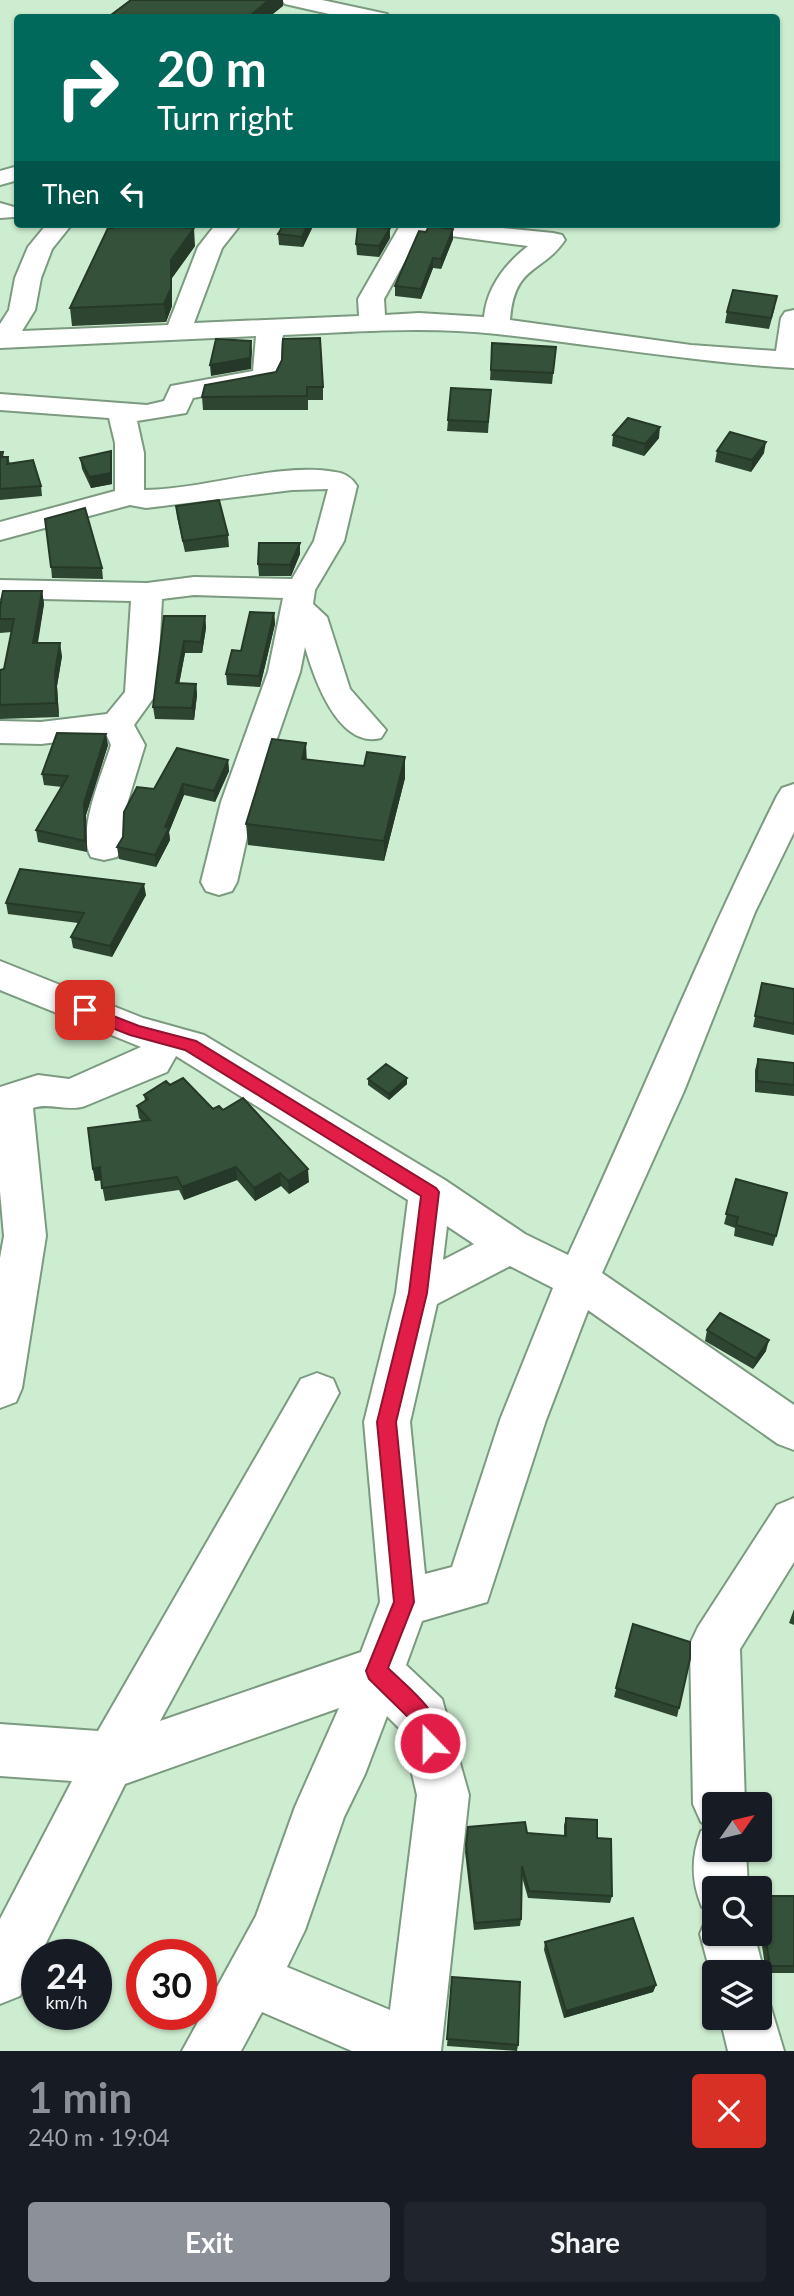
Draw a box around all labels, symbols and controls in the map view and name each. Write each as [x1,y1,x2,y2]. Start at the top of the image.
text: 20 m [157,39,267,97]
icon: right [42,42,133,133]
text: Turn right [157,98,293,137]
icon: left [114,175,152,213]
text: Then [42,178,100,210]
pin [55,980,115,1040]
icon: arrive [66,991,104,1029]
position arrow [393,1706,467,1780]
north arrow [702,1792,772,1862]
map controls [702,1792,772,2030]
button: search [702,1876,772,1946]
speed limit sign: 30 [126,1939,217,2030]
text: 24 [46,1954,87,1996]
button: layers [702,1960,772,2030]
text: km/h [45,1991,88,2013]
text: 1 min [28,2072,132,2122]
button: close [692,2074,766,2148]
text: 240 m · 19:04 [28,2123,170,2151]
button: Exit [28,2202,390,2282]
button: Share [404,2202,766,2282]

